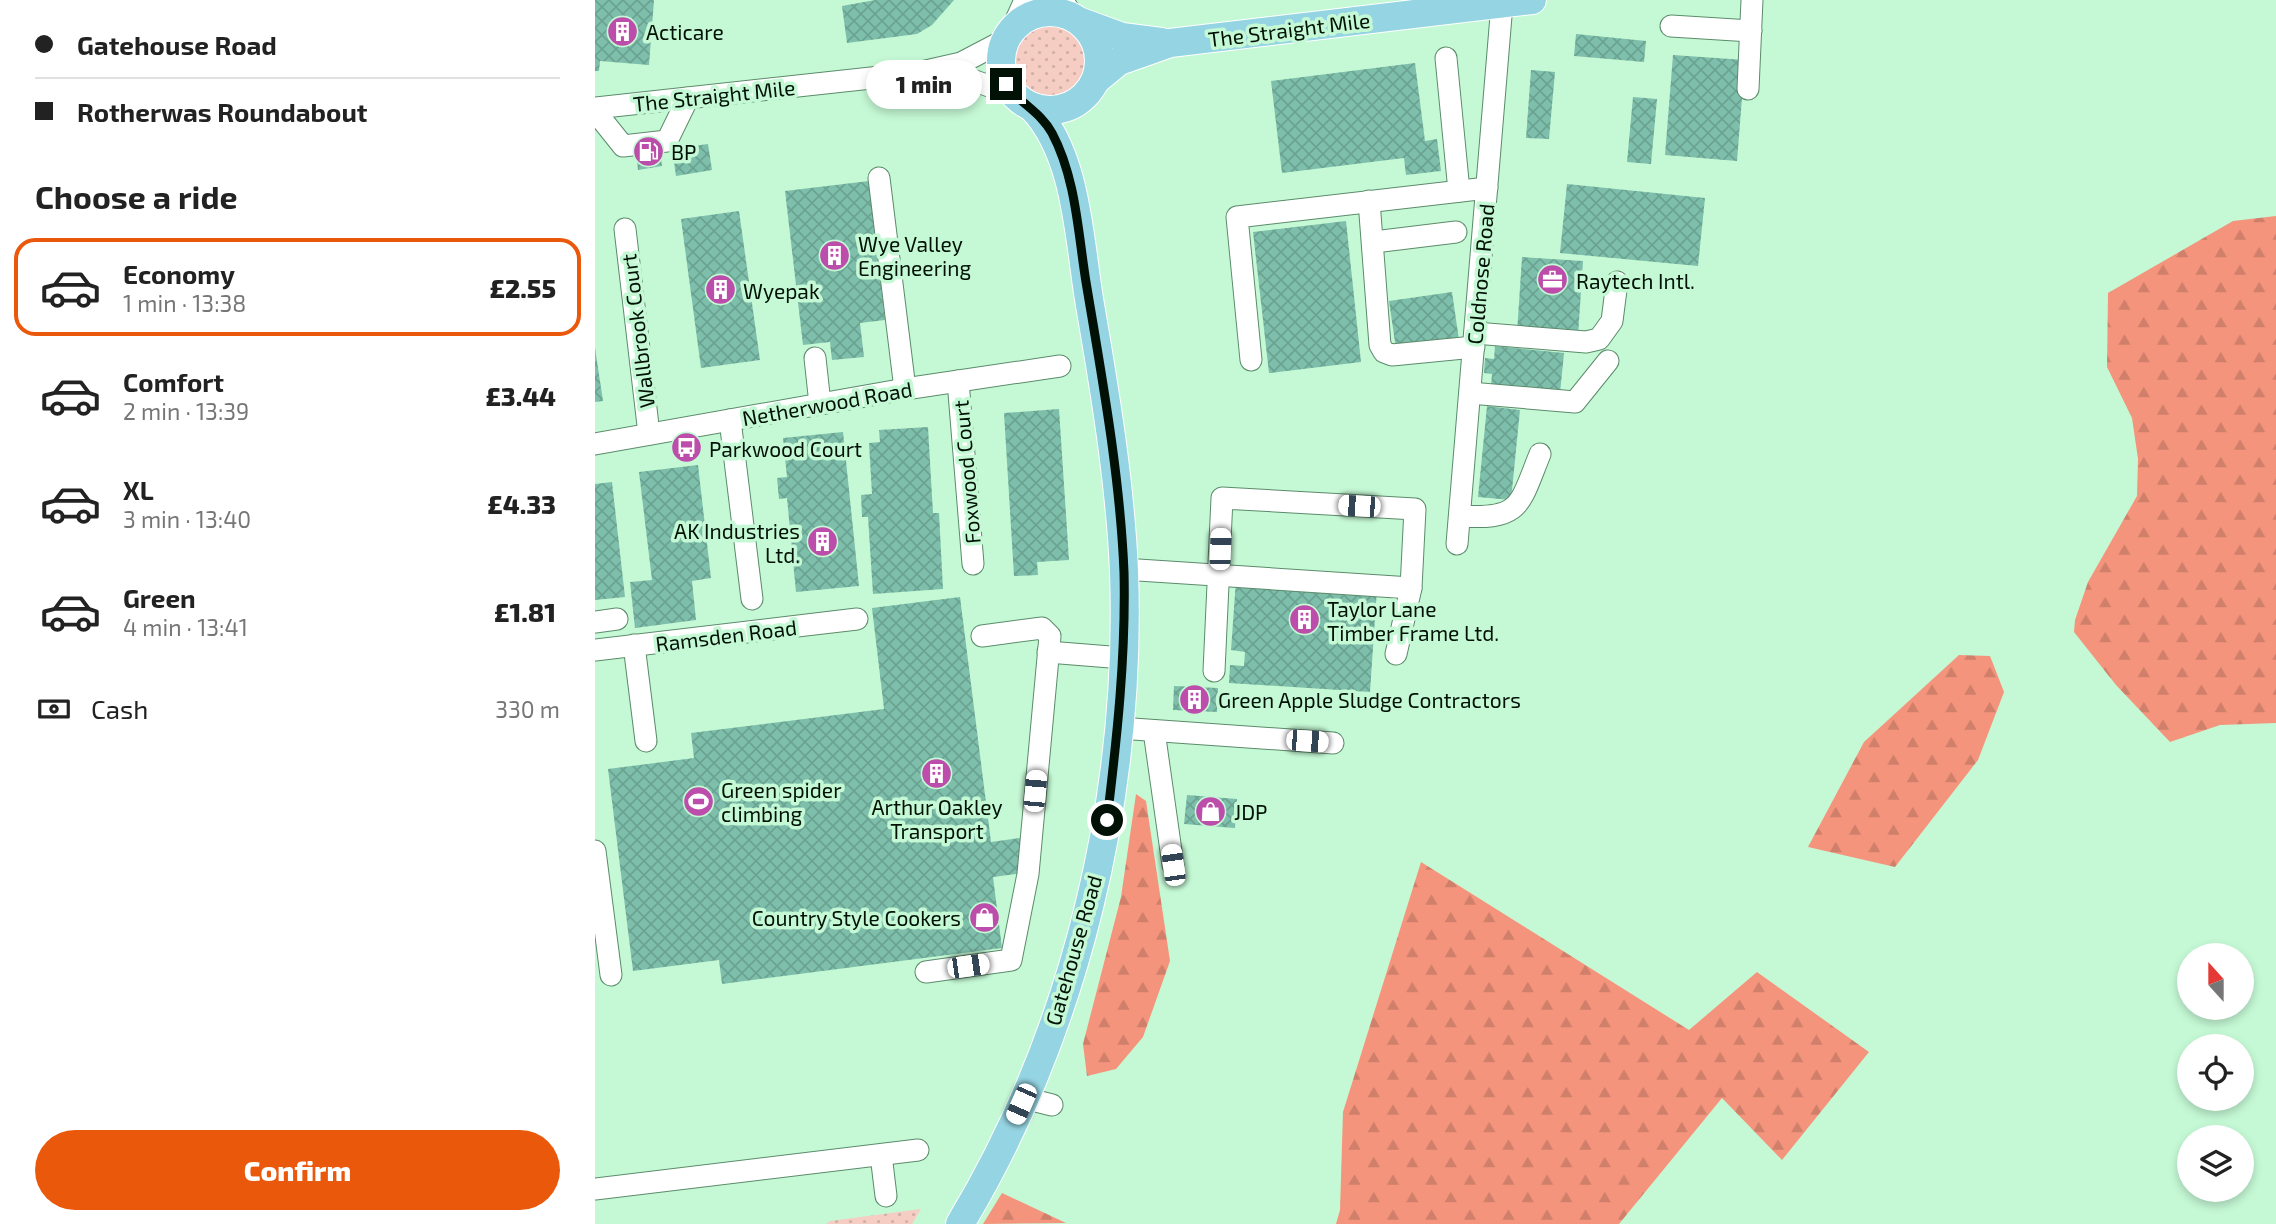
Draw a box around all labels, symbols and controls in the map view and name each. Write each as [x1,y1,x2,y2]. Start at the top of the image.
street label: The Straight Mile [1207,7,1371,51]
building icon: Acticare [606,14,640,48]
place label: Acticare [646,19,724,44]
text: Gatehouse Road [77,29,277,60]
callout: 1 min [866,60,981,108]
route end [990,68,1022,100]
text: 1 min [896,70,952,98]
street label: The Straight Mile [632,74,796,116]
text: Rotherwas Roundabout [77,96,368,127]
fuel station icon: BP [631,134,665,168]
place label: BP [671,139,696,164]
text: Choose a ride [35,177,238,215]
street label: Coldnose Road [1461,203,1499,345]
place label: Wye Valley Engineering [858,231,971,280]
building icon: Wye Valley Engineering [818,238,852,272]
street label: Wallbrook Court [615,253,659,409]
icon: car [39,256,102,319]
text: Economy [123,258,235,289]
office icon: Raytech Intl. [1536,263,1570,297]
place label: Raytech Intl. [1576,268,1695,293]
text: £2.55 [489,272,556,303]
building icon: Wyepak [703,273,737,307]
place label: Wyepak [743,278,820,303]
text: 1 min · 13:38 [123,289,246,317]
icon: car [39,364,102,427]
text: Comfort [123,366,224,397]
street label: Netherwood Road [740,376,914,430]
text: £3.44 [485,380,556,411]
text: 2 min · 13:39 [123,397,249,425]
street label: Foxwood Court [947,399,985,545]
bus stop icon: Parkwood Court [669,431,703,465]
place label: Parkwood Court [709,436,862,461]
icon: car [39,472,102,535]
text: XL [123,474,154,505]
text: £4.33 [487,488,556,519]
car [1338,494,1381,518]
text: 3 min · 13:40 [123,505,251,533]
place label: AK Industries Ltd. [674,518,800,567]
building icon: AK Industries Ltd. [806,525,840,559]
car [1209,528,1232,570]
icon: car [39,580,102,643]
text: Green [123,582,196,613]
text: £1.81 [494,596,556,627]
place label: Taylor Lane Timber Frame Ltd. [1327,596,1499,645]
building icon: Taylor Lane Timber Frame Ltd. [1287,603,1321,637]
text: 4 min · 13:41 [123,613,248,641]
street label: Ramsden Road [654,614,798,656]
building icon: Green Apple Sludge Contractors [1178,682,1212,716]
place label: Green Apple Sludge Contractors [1218,687,1521,712]
icon: cash [35,690,73,728]
text: Cash [91,693,148,724]
text: 330 m [495,695,560,723]
car [1286,729,1329,753]
building icon: Arthur Oakley Transport [920,757,954,791]
car [1023,769,1048,813]
place label: Green spider climbing [721,777,842,826]
sports icon: Green spider climbing [681,784,715,818]
place label: Arthur Oakley Transport [871,794,1003,843]
shop icon: JDP [1194,794,1228,828]
place label: JDP [1234,799,1267,824]
route start [1091,804,1123,836]
car [1160,843,1187,887]
street label: Gatehouse Road [1040,872,1106,1028]
shop icon: Country Style Cookers [967,900,1001,934]
place label: Country Style Cookers [752,905,961,930]
north arrow [2177,943,2254,1020]
map controls [2177,943,2254,1202]
car [946,953,991,979]
button: locate [2177,1034,2254,1111]
car [1003,1081,1040,1127]
button: layers [2177,1125,2254,1202]
button: Confirm [35,1130,560,1210]

